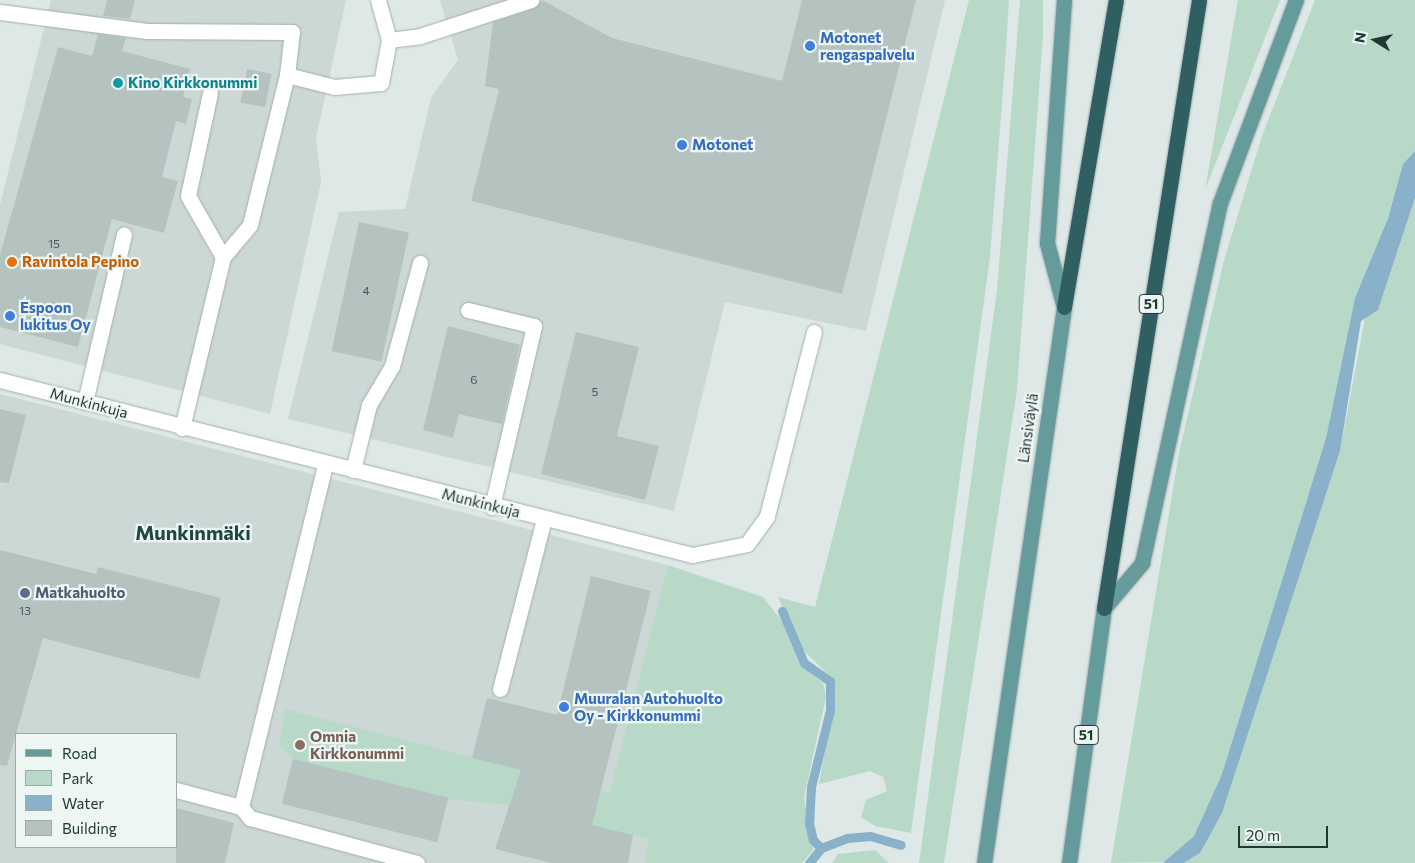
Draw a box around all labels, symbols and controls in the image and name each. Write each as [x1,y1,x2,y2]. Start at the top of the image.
north arrow [1350,15,1400,65]
place label: Motonet rengaspalvelu [820,28,915,63]
text: N [1350,31,1369,44]
marker: Motonet rengaspalvelu [804,40,816,52]
place label: Kino Kirkkonummi [128,74,257,92]
marker: Kino Kirkkonummi [112,77,124,89]
place label: Motonet [692,136,753,154]
marker: Motonet [676,139,688,151]
house number: 15 [48,237,60,251]
place label: Ravintola Pepino [22,253,139,271]
marker: Ravintola Pepino [6,256,18,268]
house number: 4 [362,284,370,298]
road number: 51 [1138,292,1164,316]
place label: Espoon lukitus Oy [20,298,91,333]
marker: Espoon lukitus Oy [4,310,16,322]
house number: 6 [470,373,478,387]
street label: Munkinkuja [48,384,130,422]
house number: 5 [592,385,598,399]
street label: Länsiväylä [1014,392,1042,464]
street label: Munkinkuja [440,485,522,521]
district label: Munkinmäki [135,520,251,544]
place label: Matkahuolto [35,584,126,602]
marker: Matkahuolto [19,587,31,599]
house number: 13 [19,604,31,618]
place label: Muuralan Autohuolto Oy - Kirkkonummi [574,689,723,724]
marker: Muuralan Autohuolto Oy - Kirkkonummi [558,701,570,713]
road number: 51 [1074,724,1098,746]
place label: Omnia Kirkkonummi [310,727,404,762]
legend [15,733,178,848]
marker: Omnia Kirkkonummi [294,739,306,751]
text: Road [62,744,97,762]
text: Park [62,769,93,787]
text: Water [62,794,104,812]
scale bar [1240,816,1330,848]
text: Building [62,819,117,837]
text: 20 m [1246,826,1280,844]

